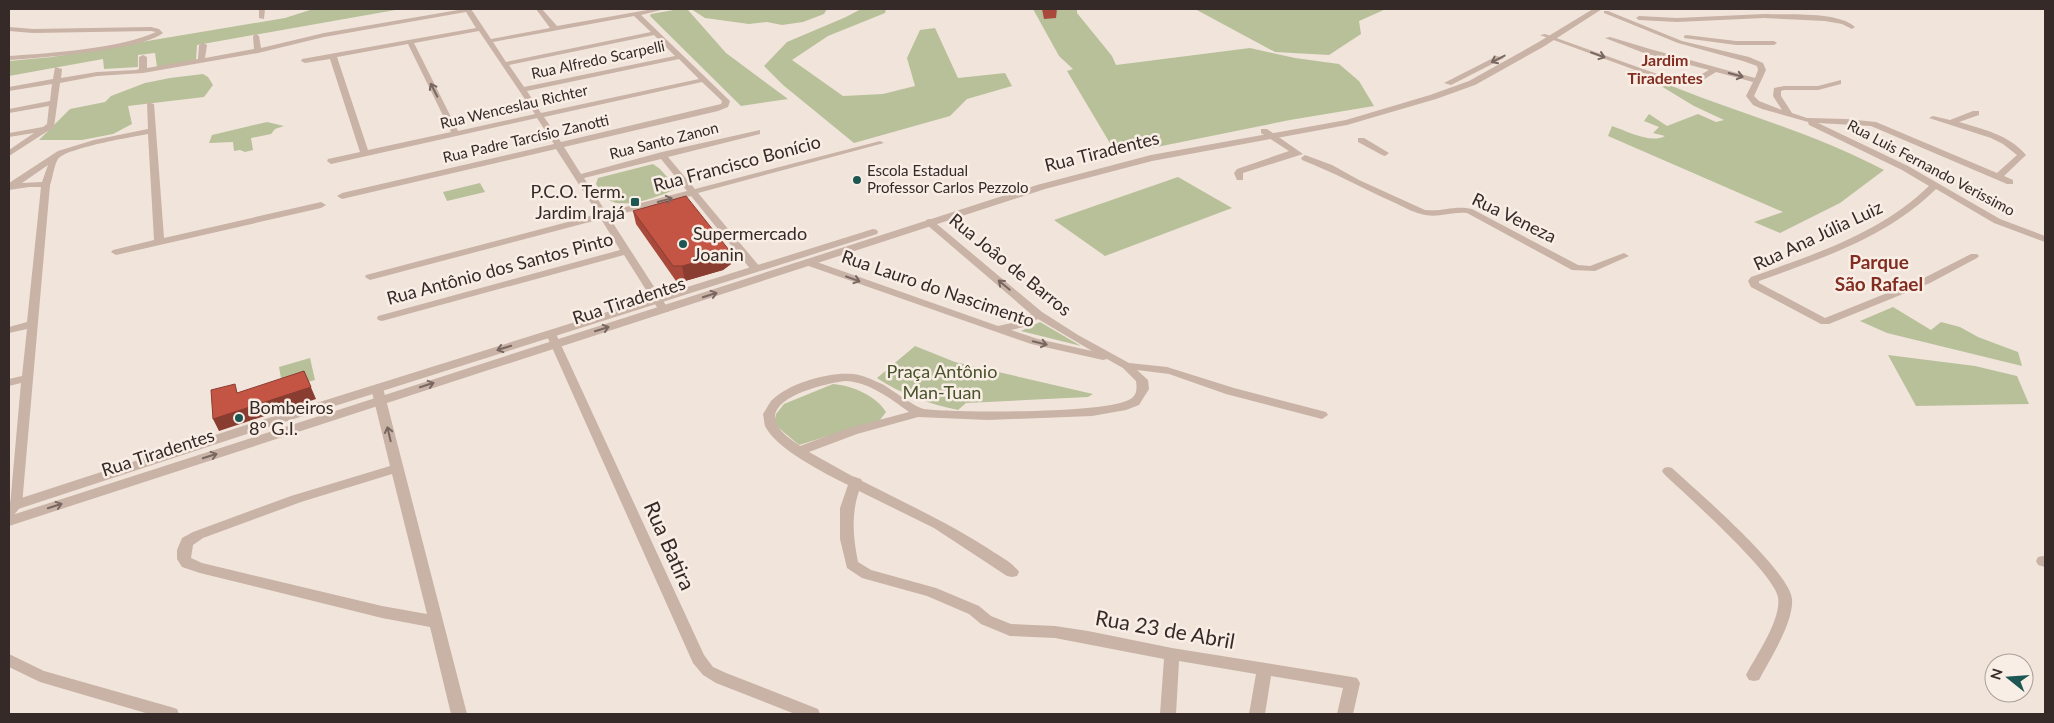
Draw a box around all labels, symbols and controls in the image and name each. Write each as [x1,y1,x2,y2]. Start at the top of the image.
street label: Rua Alfredo Scarpelli [529,36,666,82]
district label: Jardim Tiradentes [1627,50,1703,87]
one-way arrow [1590,51,1605,60]
one-way arrow [1491,55,1506,64]
one-way arrow [1727,71,1743,80]
street label: Rua Wenceslau Richter [438,80,590,132]
one-way arrow [429,83,439,98]
street label: Rua Padre Tarcísio Zanotti [441,110,611,166]
street label: Rua Luis Fernando Verissimo [1845,115,2018,219]
street label: Rua Santo Zanon [607,118,720,162]
street label: Rua Tiradentes [1042,126,1162,176]
street label: Rua Francisco Bonício [651,130,823,196]
place label: Escola Estadual Professor Carlos Pezzolo [867,161,1029,196]
marker: Escola Estadual Professor Carlos Pezzolo [851,174,863,186]
place label: P.C.O. Term. Jardim Irajá [530,180,625,223]
street label: Rua Veneza [1469,187,1560,247]
one-way arrow [656,195,672,204]
marker: P.C.O. Term. Jardim Irajá [629,196,641,208]
street label: Rua Ana Júlia Luiz [1750,196,1886,275]
street label: Rua Joâo de Barros [945,208,1076,320]
place label: Supermercado Joanin [693,222,807,265]
street label: Rua Antônio dos Santos Pinto [384,227,615,309]
marker: Supermercado Joanin [677,238,689,250]
street label: Rua Lauro do Nascimento [839,245,1038,331]
district label: Parque São Rafael [1835,250,1923,295]
street label: Rua Tiradentes [569,271,688,329]
one-way arrow [845,275,861,284]
one-way arrow [997,279,1010,291]
one-way arrow [702,289,718,299]
one-way arrow [594,324,610,334]
one-way arrow [1032,339,1048,348]
one-way arrow [497,344,513,354]
park label: Praça Antônio Man-Tuan [887,360,997,403]
one-way arrow [419,379,435,389]
place label: Bombeiros 8º G.I. [249,396,334,439]
marker: Bombeiros 8º G.I. [233,412,245,424]
street label: Rua Tiradentes [98,423,217,481]
one-way arrow [384,426,393,442]
one-way arrow [201,451,217,460]
street label: Rua Batira [640,497,701,594]
one-way arrow [47,501,63,511]
street label: Rua 23 de Abril [1094,604,1237,653]
north arrow [1984,653,2034,703]
text: N [1986,666,2006,682]

